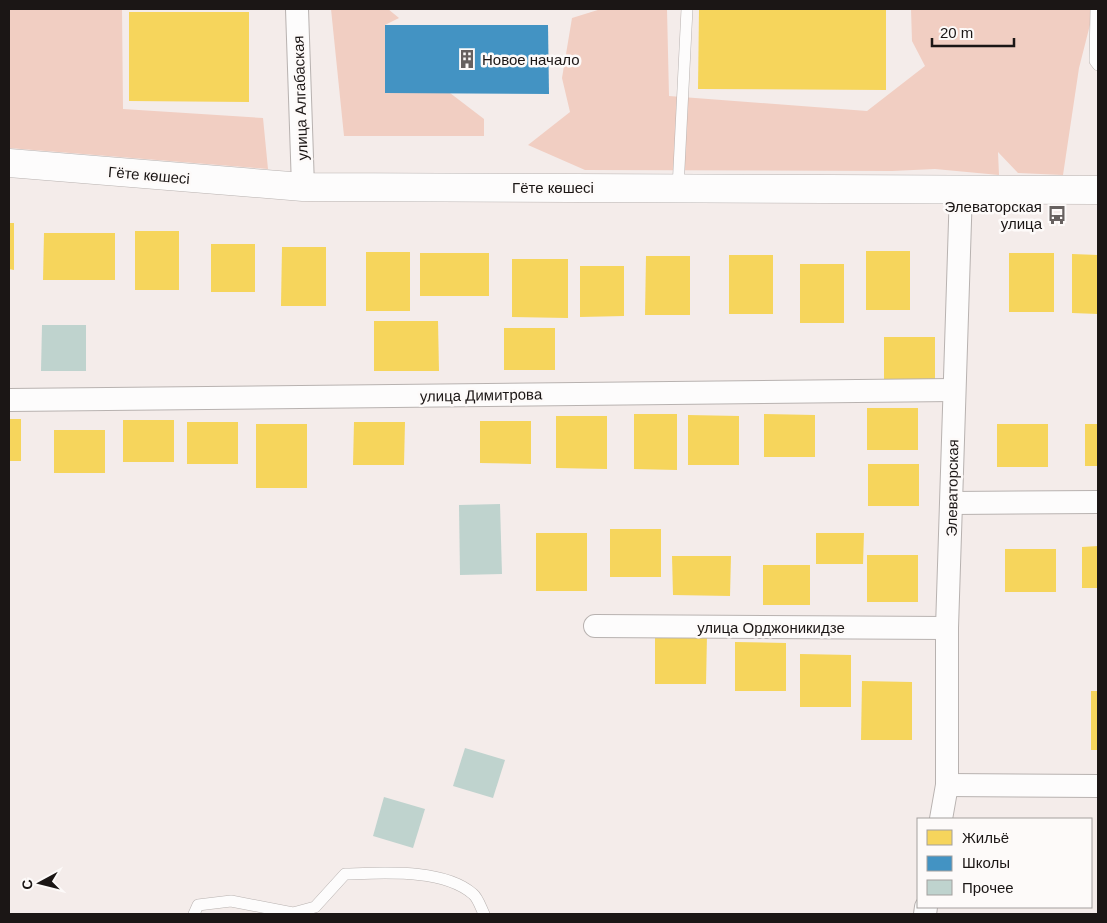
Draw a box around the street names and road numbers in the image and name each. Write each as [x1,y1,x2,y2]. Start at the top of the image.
street label: улица Алгабаская [289,35,311,161]
street label: Гёте көшесі [108,163,190,187]
street label: Гёте көшесі [512,179,594,196]
street label: улица Димитрова [420,385,543,405]
street label: Элеваторская [943,439,961,537]
street label: улица Орджоникидзе [697,619,845,636]

